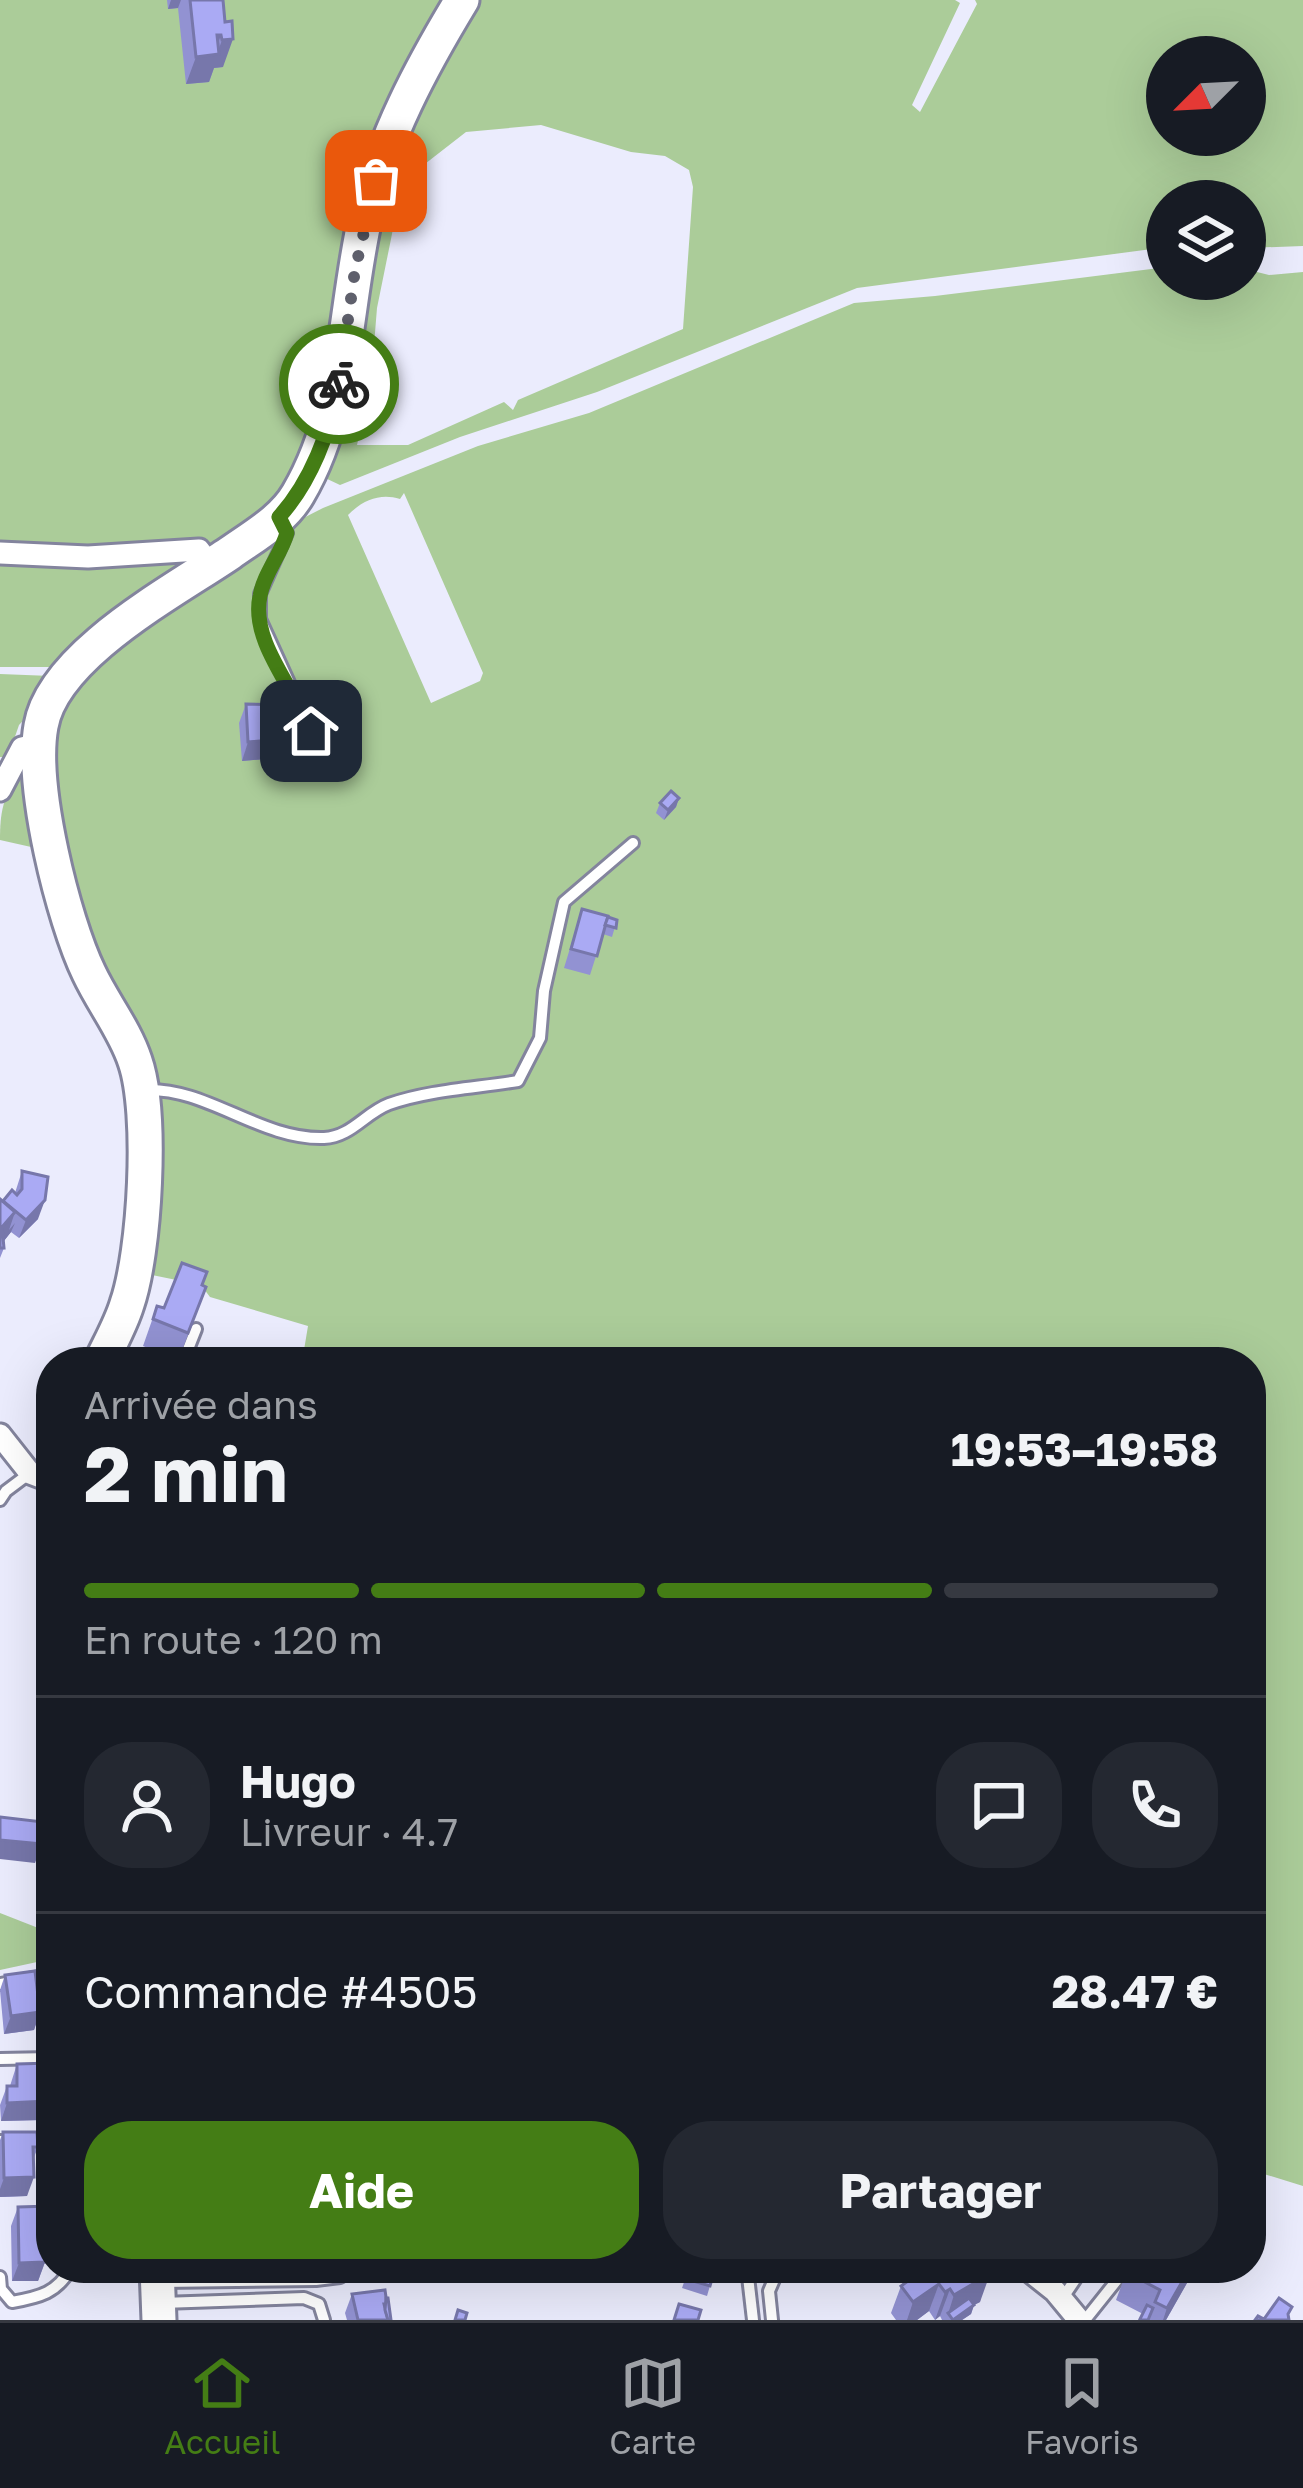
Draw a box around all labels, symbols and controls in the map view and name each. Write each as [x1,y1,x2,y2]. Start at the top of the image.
north arrow [1146,36,1266,156]
map controls [1146,36,1266,300]
pin [325,130,427,232]
icon: bag [343,148,409,214]
button: layers [1146,180,1266,300]
courier [279,324,399,444]
icon: bike [306,351,372,417]
pin [260,680,362,782]
icon: home [278,698,344,764]
text: Arrivée dans [84,1381,318,1428]
text: 19:53–19:58 [951,1422,1218,1476]
text: 2 min [84,1426,288,1519]
text: En route · 120 m [84,1616,383,1663]
button: person [84,1742,210,1868]
button: chat [936,1742,1062,1868]
button: phone [1092,1742,1218,1868]
text: Hugo [240,1754,356,1808]
text: Livreur · 4.7 [240,1808,458,1855]
text: Commande #4505 [84,1964,478,2018]
text: 28.47 € [1052,1964,1218,2018]
button: Aide [84,2121,639,2259]
button: Partager [663,2121,1218,2259]
tab: Accueil [164,2350,281,2461]
tab: Carte [609,2350,696,2461]
tab: Favoris [1025,2350,1139,2461]

